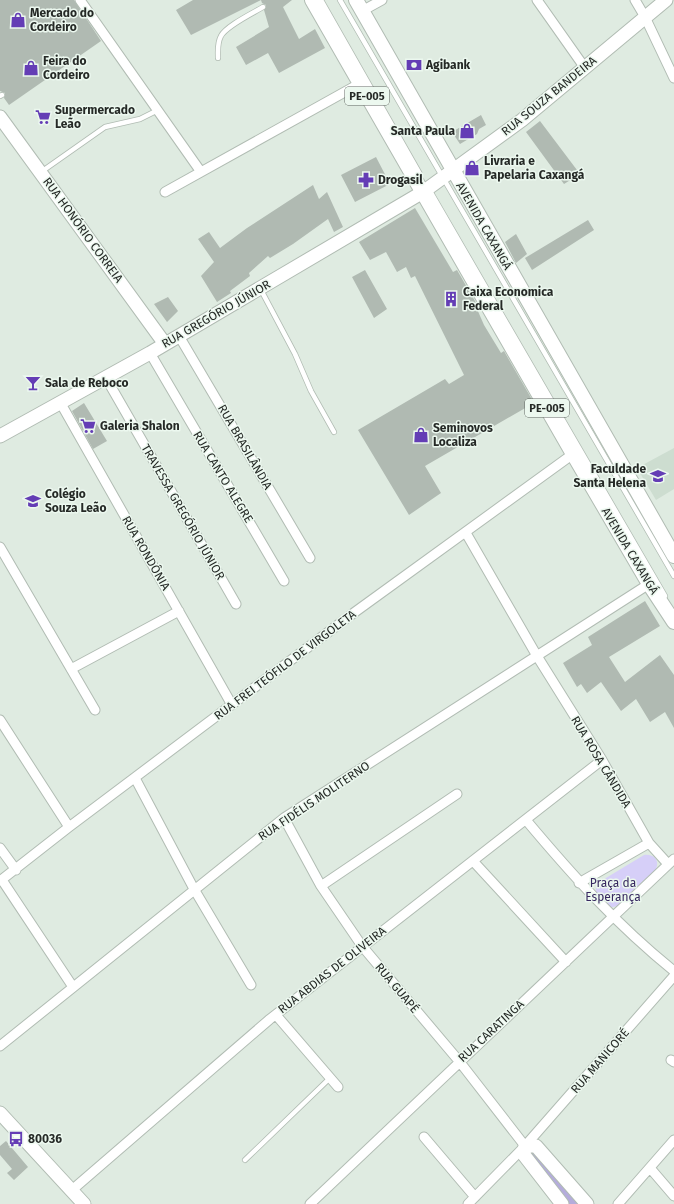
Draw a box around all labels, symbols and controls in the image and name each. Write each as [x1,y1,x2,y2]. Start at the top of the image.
place label: Mercado do Cordeiro [30,6,94,34]
shop icon: Mercado do Cordeiro [9,11,27,29]
street label: RUA SOUZA BANDEIRA [499,53,599,139]
place label: Feira do Cordeiro [43,54,90,82]
bank icon: Agibank [405,56,423,74]
place label: Agibank [425,58,471,72]
shop icon: Feira do Cordeiro [22,59,40,77]
road number: PE-005 [345,87,389,105]
place label: Supermercado Leão [55,103,135,131]
supermarket icon: Supermercado Leão [34,108,52,126]
shop icon: Santa Paula [458,122,476,140]
place label: Santa Paula [391,124,455,138]
place label: Livraria e Papelaria Caxangá [484,154,585,182]
shop icon: Livraria e Papelaria Caxangá [463,159,481,177]
pharmacy icon: Drogasil [357,171,375,189]
place label: Drogasil [378,173,423,187]
street label: RUA HONÓRIO CORREIA [40,174,127,285]
street label: AVENIDA CAXANGÁ [453,179,516,272]
street label: RUA GREGÓRIO JÚNIOR [159,276,273,351]
place label: Caixa Economica Federal [463,285,554,313]
building icon: Caixa Economica Federal [442,290,460,308]
bar icon: Sala de Reboco [24,374,42,392]
place label: Sala de Reboco [45,376,128,390]
road number: PE-005 [525,399,569,417]
street label: RUA BRASILÂNDIA [215,402,276,492]
supermarket icon: Galeria Shalon [79,417,97,435]
place label: Galeria Shalon [100,419,180,433]
place label: Seminovos Localiza [433,421,493,449]
shop icon: Seminovos Localiza [412,426,430,444]
street label: RUA CANTO ALEGRE [190,429,256,525]
street label: TRAVESSA GREGÓRIO JÚNIOR [138,441,228,582]
place label: Faculdade Santa Helena [573,462,646,490]
school or university icon: Faculdade Santa Helena [649,467,667,485]
place label: Colégio Souza Leão [45,487,106,515]
school or university icon: Colégio Souza Leão [24,492,42,510]
street label: AVENIDA CAXANGÁ [599,505,662,597]
street label: RUA RONDÔNIA [119,513,174,593]
street label: RUA FREI TEÓFILO DE VIRGOLETA [211,606,359,723]
street label: RUA ROSA CÂNDIDA [568,713,635,811]
street label: RUA FIDÉLIS MOLITERNO [255,758,372,844]
park label: Praça da Esperança [585,876,641,904]
street label: RUA ABDIAS DE OLIVEIRA [275,923,389,1016]
street label: RUA GUAPÉ [372,960,423,1016]
street label: RUA CARATINGA [455,997,527,1065]
street label: RUA MANICORÉ [567,1025,632,1096]
bus stop icon: 80036 [7,1130,25,1148]
place label: 80036 [28,1132,62,1146]

